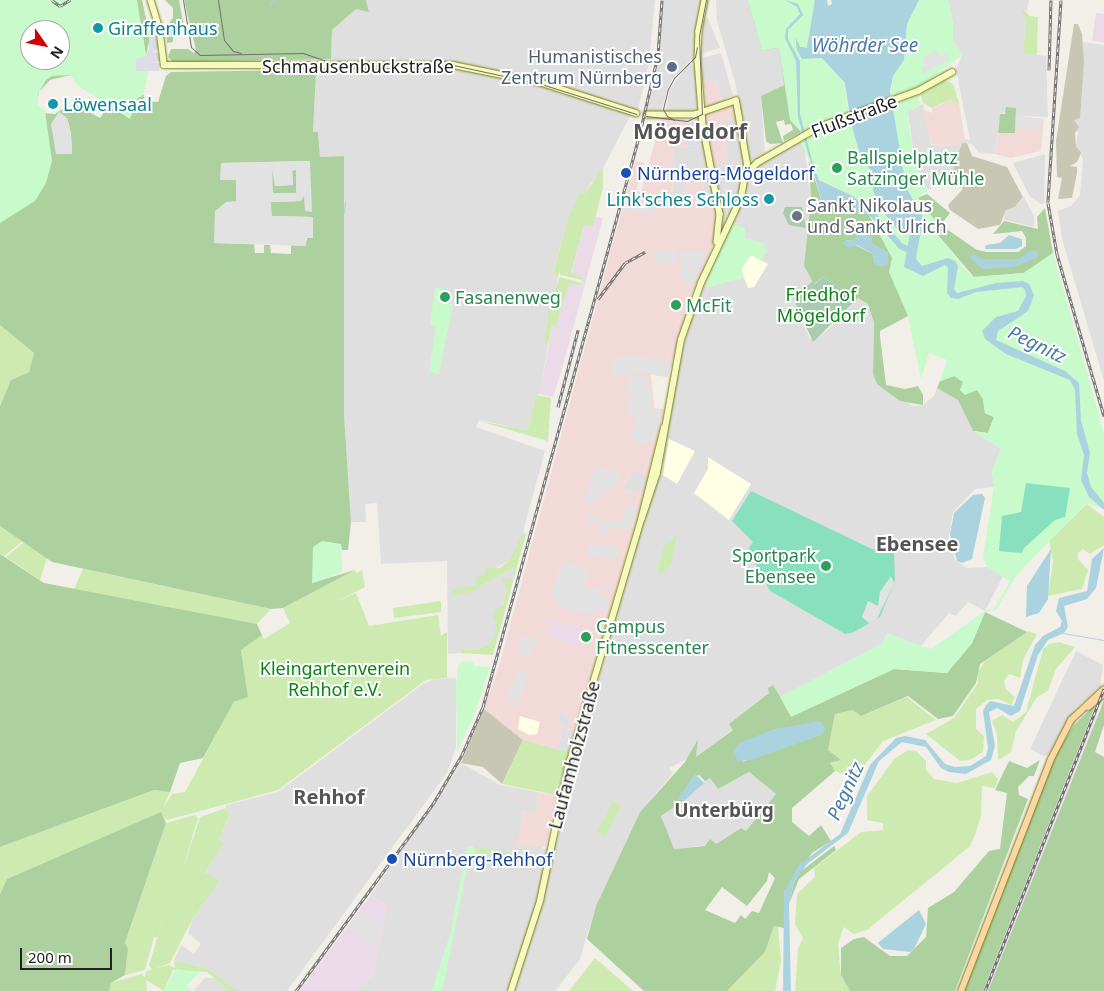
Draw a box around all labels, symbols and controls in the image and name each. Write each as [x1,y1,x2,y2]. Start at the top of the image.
place label: Giraffenhaus [108,17,218,39]
north arrow [20,20,70,70]
marker: Giraffenhaus [92,22,104,34]
water label: Wöhrder See [812,35,918,57]
text: N [46,43,68,63]
place label: Humanistisches Zentrum Nürnberg [501,46,662,88]
street label: Schmausenbuckstraße [262,55,454,77]
marker: Humanistisches Zentrum Nürnberg [666,61,678,73]
street label: Flußstraße [808,90,900,142]
place label: Löwensaal [63,93,152,115]
marker: Löwensaal [47,98,59,110]
district label: Mögeldorf [633,118,747,144]
place label: Ballspielplatz Satzinger Mühle [847,147,984,190]
place label: Nürnberg-Mögeldorf [637,162,814,184]
marker: Ballspielplatz Satzinger Mühle [831,162,843,174]
marker: Nürnberg-Mögeldorf [619,166,633,180]
place label: Link'sches Schloss [606,188,759,210]
marker: Link'sches Schloss [763,193,775,205]
place label: Sankt Nikolaus und Sankt Ulrich [807,195,947,238]
marker: Sankt Nikolaus und Sankt Ulrich [791,210,803,222]
park label: Friedhof Mögeldorf [777,284,865,326]
place label: Fasanenweg [455,286,561,308]
marker: Fasanenweg [439,291,451,303]
place label: McFit [686,294,731,316]
marker: McFit [670,299,682,311]
water label: Pegnitz [1004,321,1070,369]
district label: Ebensee [876,531,958,555]
place label: Sportpark Ebensee [732,545,816,588]
marker: Sportpark Ebensee [820,560,832,572]
place label: Campus Fitnesscenter [596,616,709,659]
marker: Campus Fitnesscenter [580,631,592,643]
park label: Kleingartenverein Rehhof e.V. [260,658,410,701]
street label: Laufamholzstraße [544,678,604,832]
water label: Pegnitz [823,758,869,824]
district label: Rehhof [293,784,365,808]
district label: Unterbürg [674,800,774,822]
place label: Nürnberg-Rehhof [403,848,552,870]
marker: Nürnberg-Rehhof [385,852,399,866]
scale bar [22,938,115,970]
text: 200 m [28,947,72,967]

